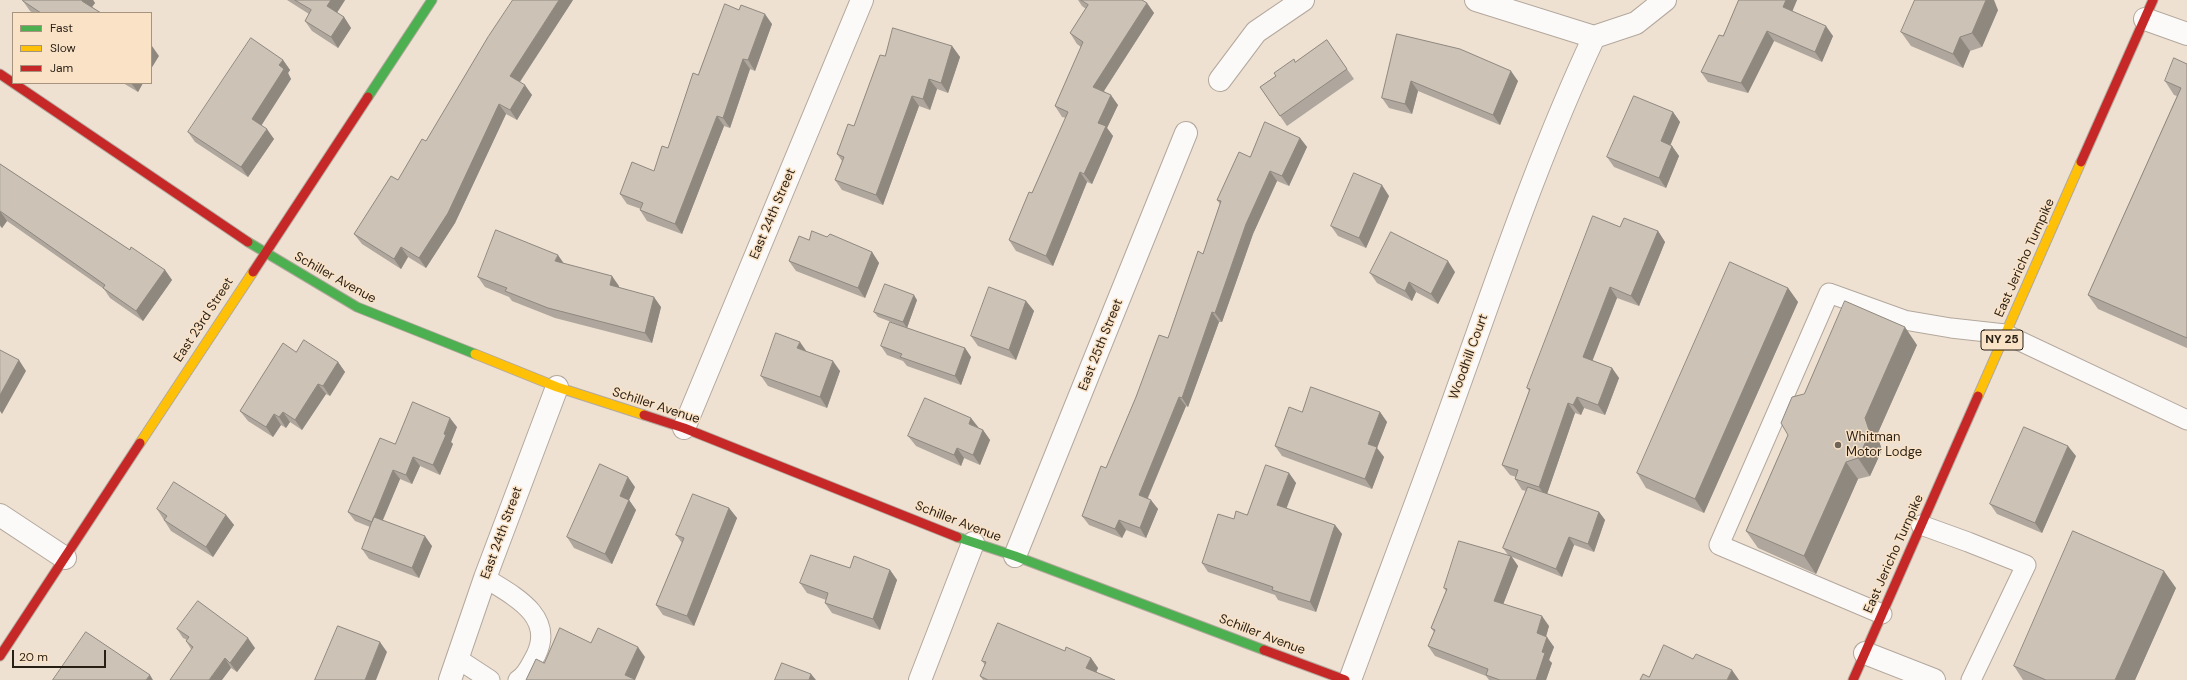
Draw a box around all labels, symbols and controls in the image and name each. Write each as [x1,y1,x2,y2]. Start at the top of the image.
legend [12,12,152,84]
text: Fast [50,20,73,36]
text: Slow [50,40,76,56]
text: Jam [50,60,73,76]
street label: East 24th Street [747,166,799,262]
street label: East Jericho Turnpike [1992,196,2058,320]
street label: Schiller Avenue [291,249,379,307]
street label: East 23rd Street [171,275,237,365]
street label: East 25th Street [1076,297,1126,393]
street label: Woodhill Court [1446,312,1492,402]
road number: NY 25 [1981,330,2023,350]
street label: Schiller Avenue [610,384,702,428]
place label: Whitman Motor Lodge [1846,430,1922,461]
marker: Whitman Motor Lodge [1833,440,1843,450]
street label: East 24th Street [478,485,526,581]
street label: East Jericho Turnpike [1861,492,1927,616]
street label: Schiller Avenue [913,498,1003,546]
street label: Schiller Avenue [1217,611,1307,659]
scale bar [14,642,108,668]
text: 20 m [19,649,48,665]

